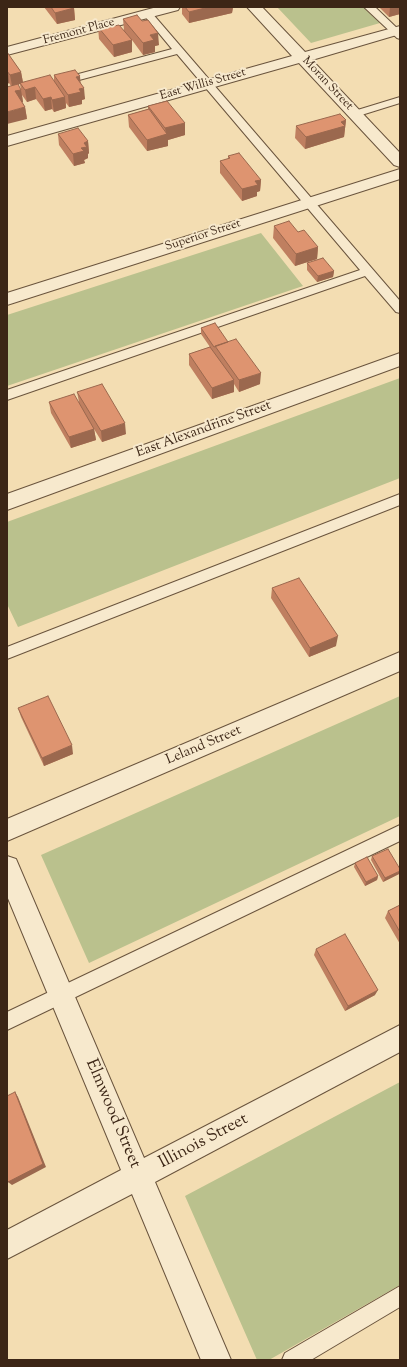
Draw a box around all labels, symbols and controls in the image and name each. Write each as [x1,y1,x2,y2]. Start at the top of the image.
street label: Fremont Place [42,16,116,48]
street label: Moran Street [299,54,355,114]
street label: East Willis Street [158,66,248,104]
street label: Superior Street [163,217,243,255]
street label: East Alexandrine Street [134,398,274,462]
street label: Leland Street [164,723,244,769]
street label: Elmwood Street [80,1056,144,1172]
street label: Illinois Street [156,1110,252,1174]

